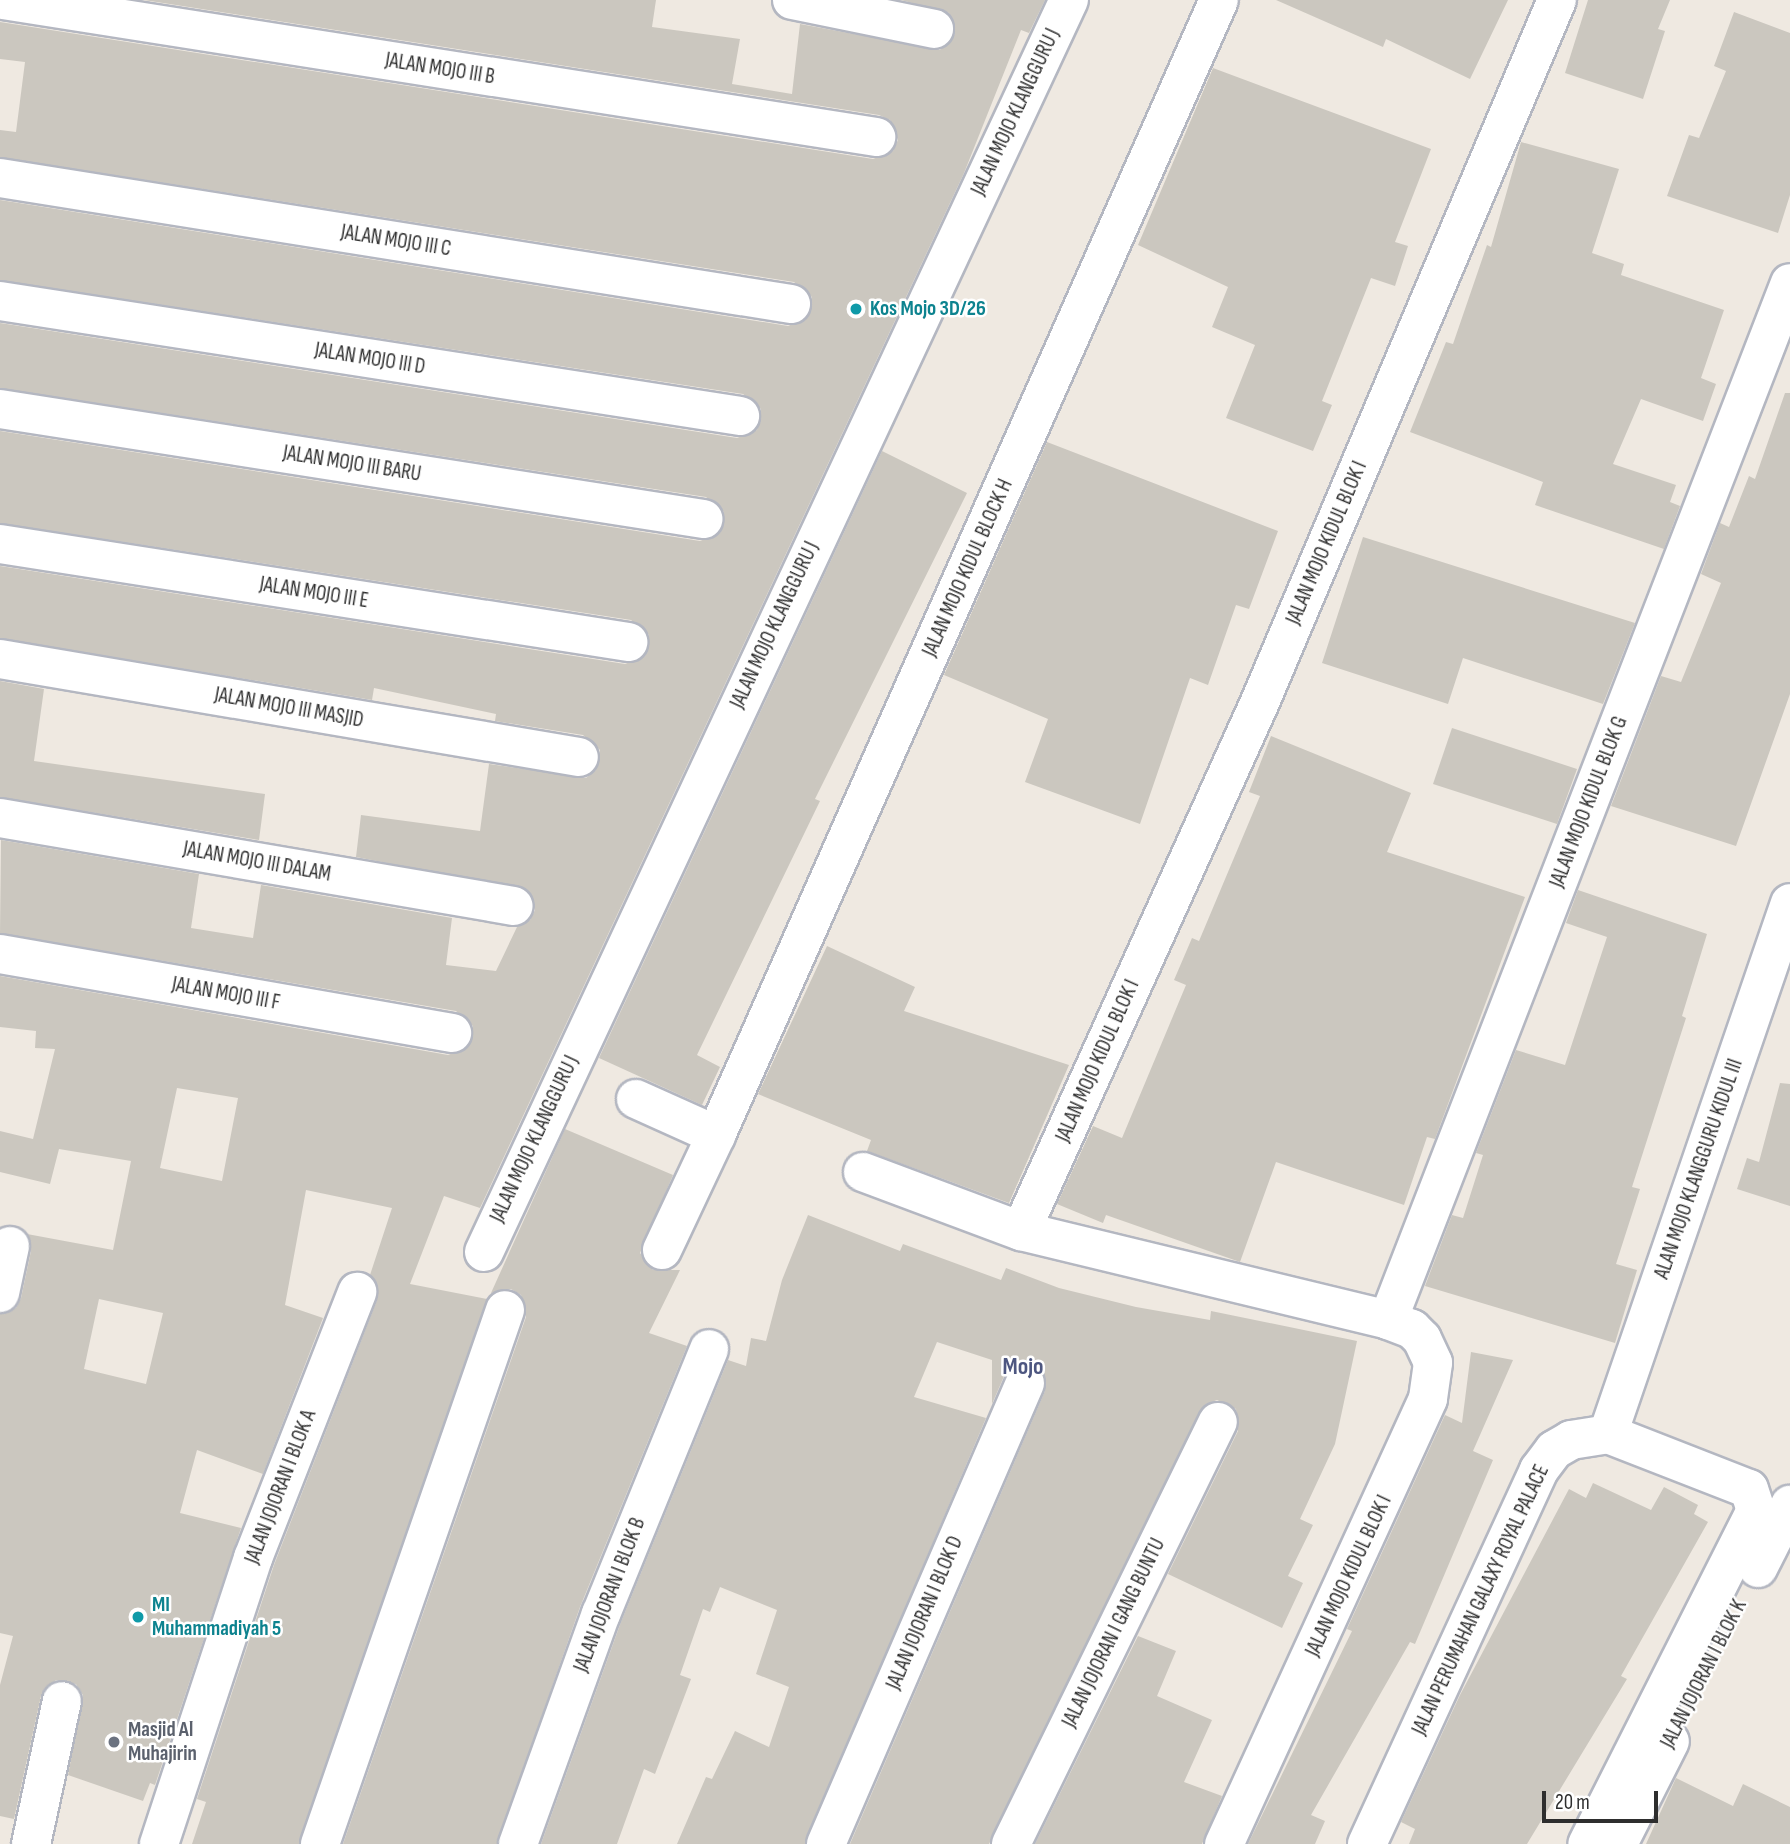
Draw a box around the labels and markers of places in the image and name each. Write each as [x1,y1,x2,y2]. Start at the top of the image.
place label: Kos Mojo 3D/26 [870,296,986,322]
marker: Kos Mojo 3D/26 [848,301,864,317]
place label: MI Muhammadiyah 5 [152,1592,281,1642]
marker: MI Muhammadiyah 5 [130,1609,146,1625]
place label: Masjid Al Muhajirin [128,1717,197,1767]
marker: Masjid Al Muhajirin [106,1734,122,1750]

